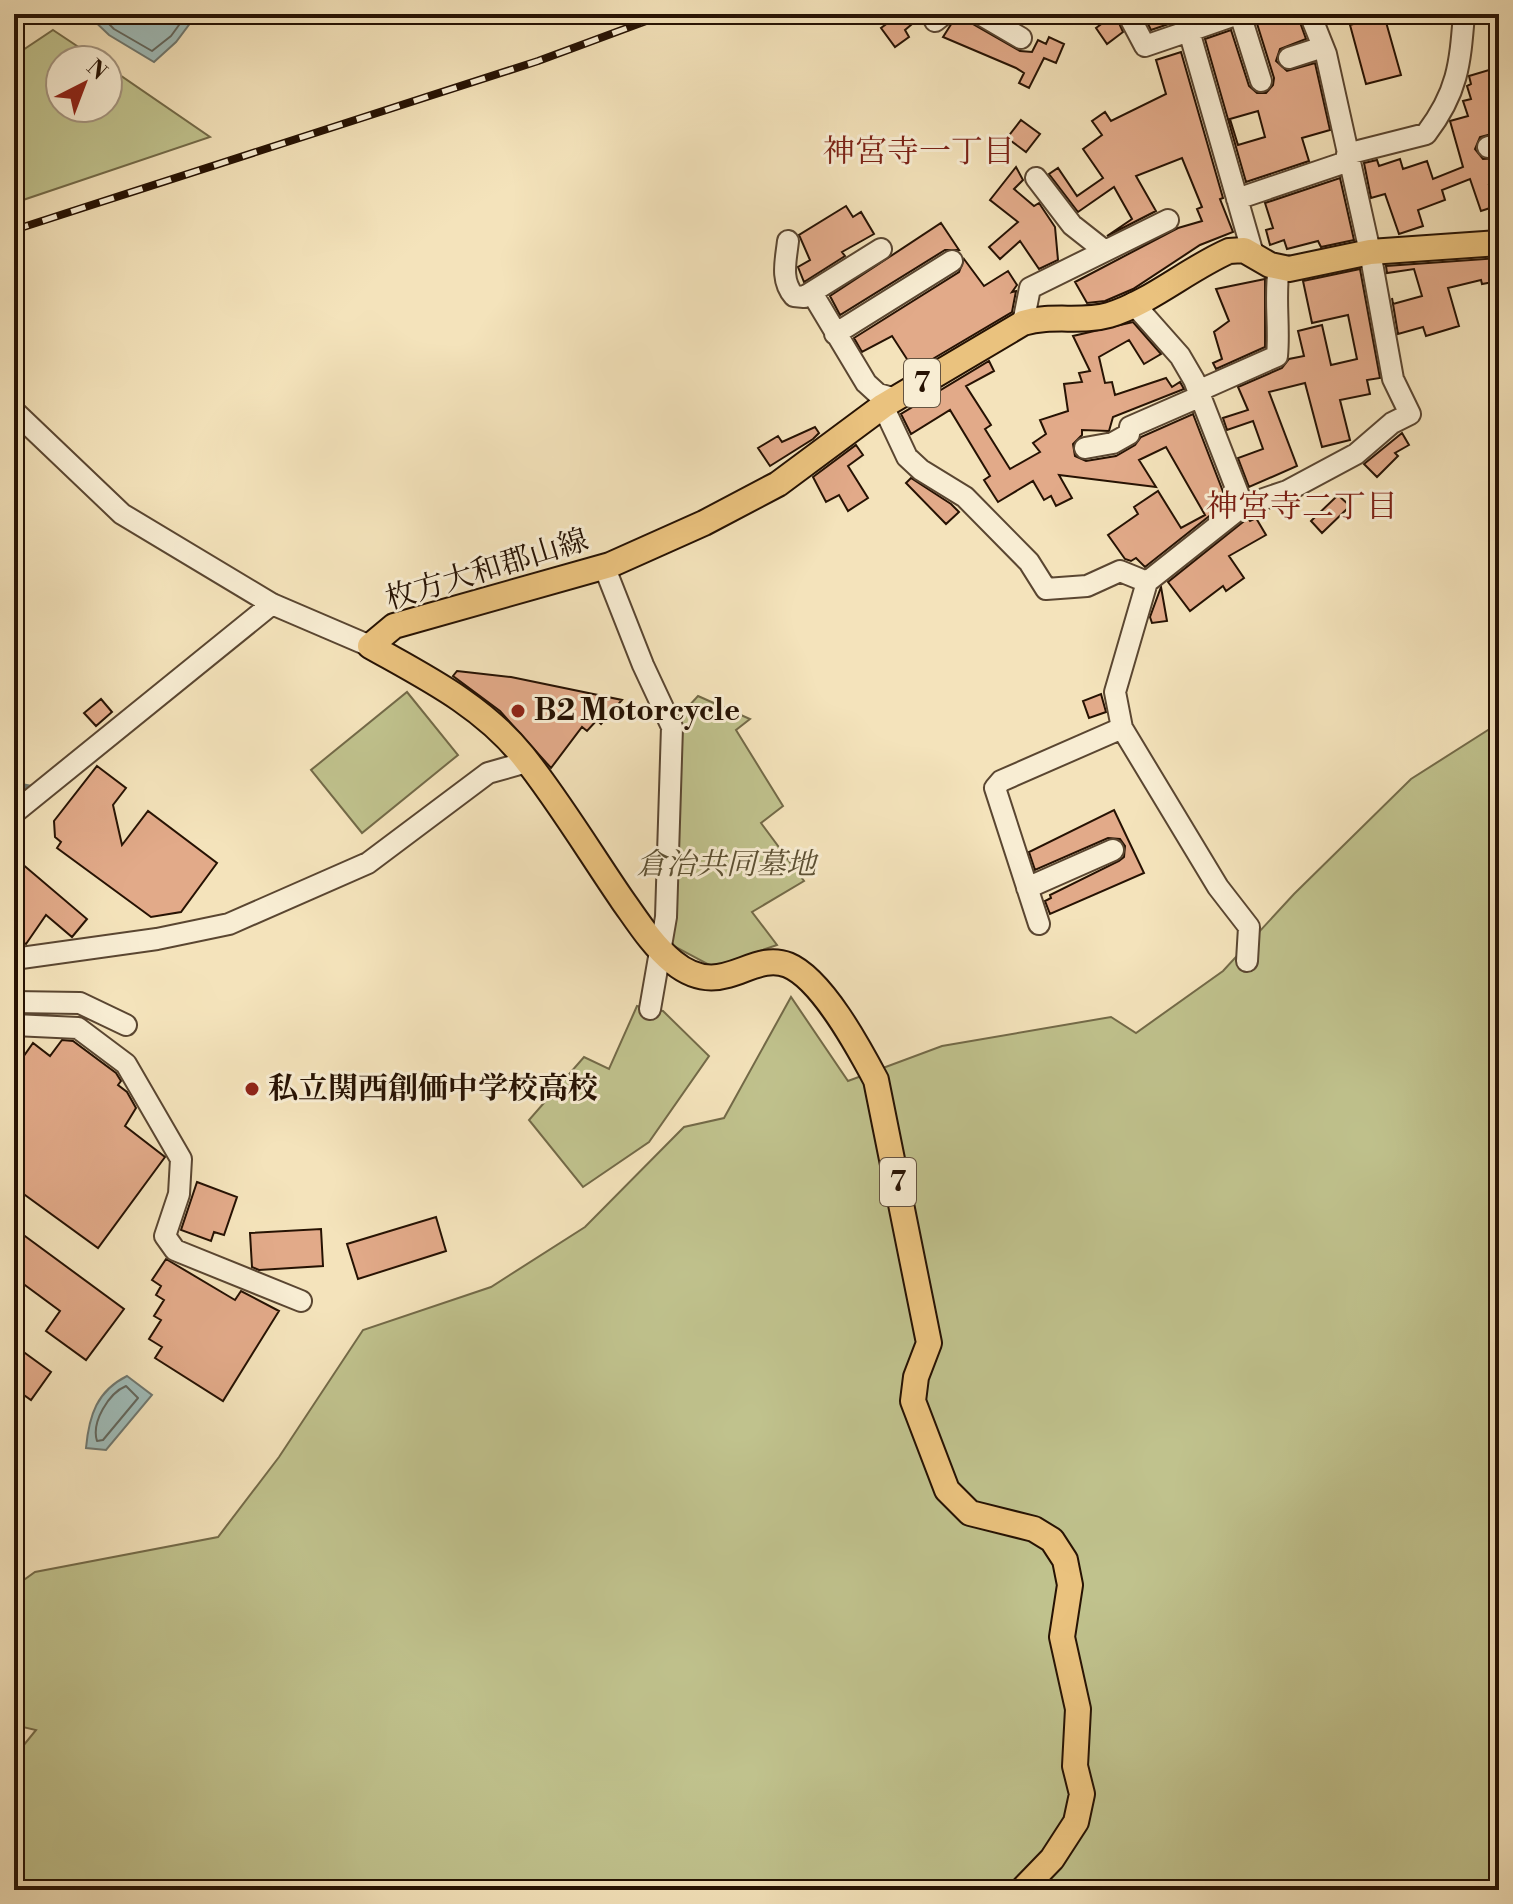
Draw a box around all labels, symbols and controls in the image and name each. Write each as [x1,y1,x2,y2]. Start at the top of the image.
north arrow [44,44,124,124]
text: N [81,54,112,87]
district label: 神宮寺一丁目 [823,132,1015,172]
road number: 7 [904,359,940,407]
district label: 神宮寺二丁目 [1206,487,1398,527]
street label: 枚方大和郡山線 [381,521,593,619]
place label: B2 Motorcycle [534,692,740,730]
marker: B2 Motorcycle [509,702,527,720]
park label: 倉治共同墓地 [636,846,819,884]
place label: 私立関西創価中学校高校 [268,1070,598,1108]
marker: 私立関西創価中学校高校 [243,1080,261,1098]
road number: 7 [880,1158,916,1206]

